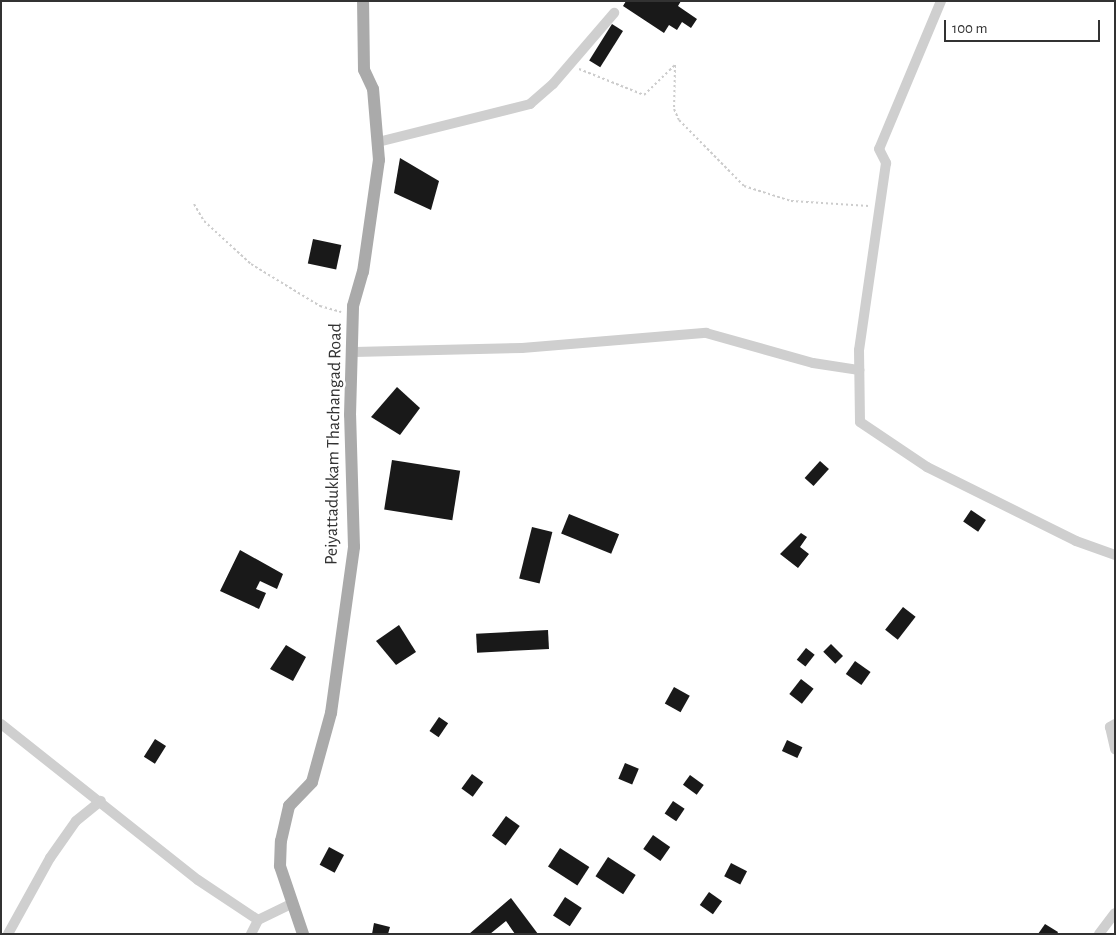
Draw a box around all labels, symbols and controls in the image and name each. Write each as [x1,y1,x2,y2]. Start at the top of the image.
scale bar [946,10,1102,42]
text: 100 m [952,21,987,36]
street label: Peiyattadukkam Thachangad Road [321,323,347,565]

